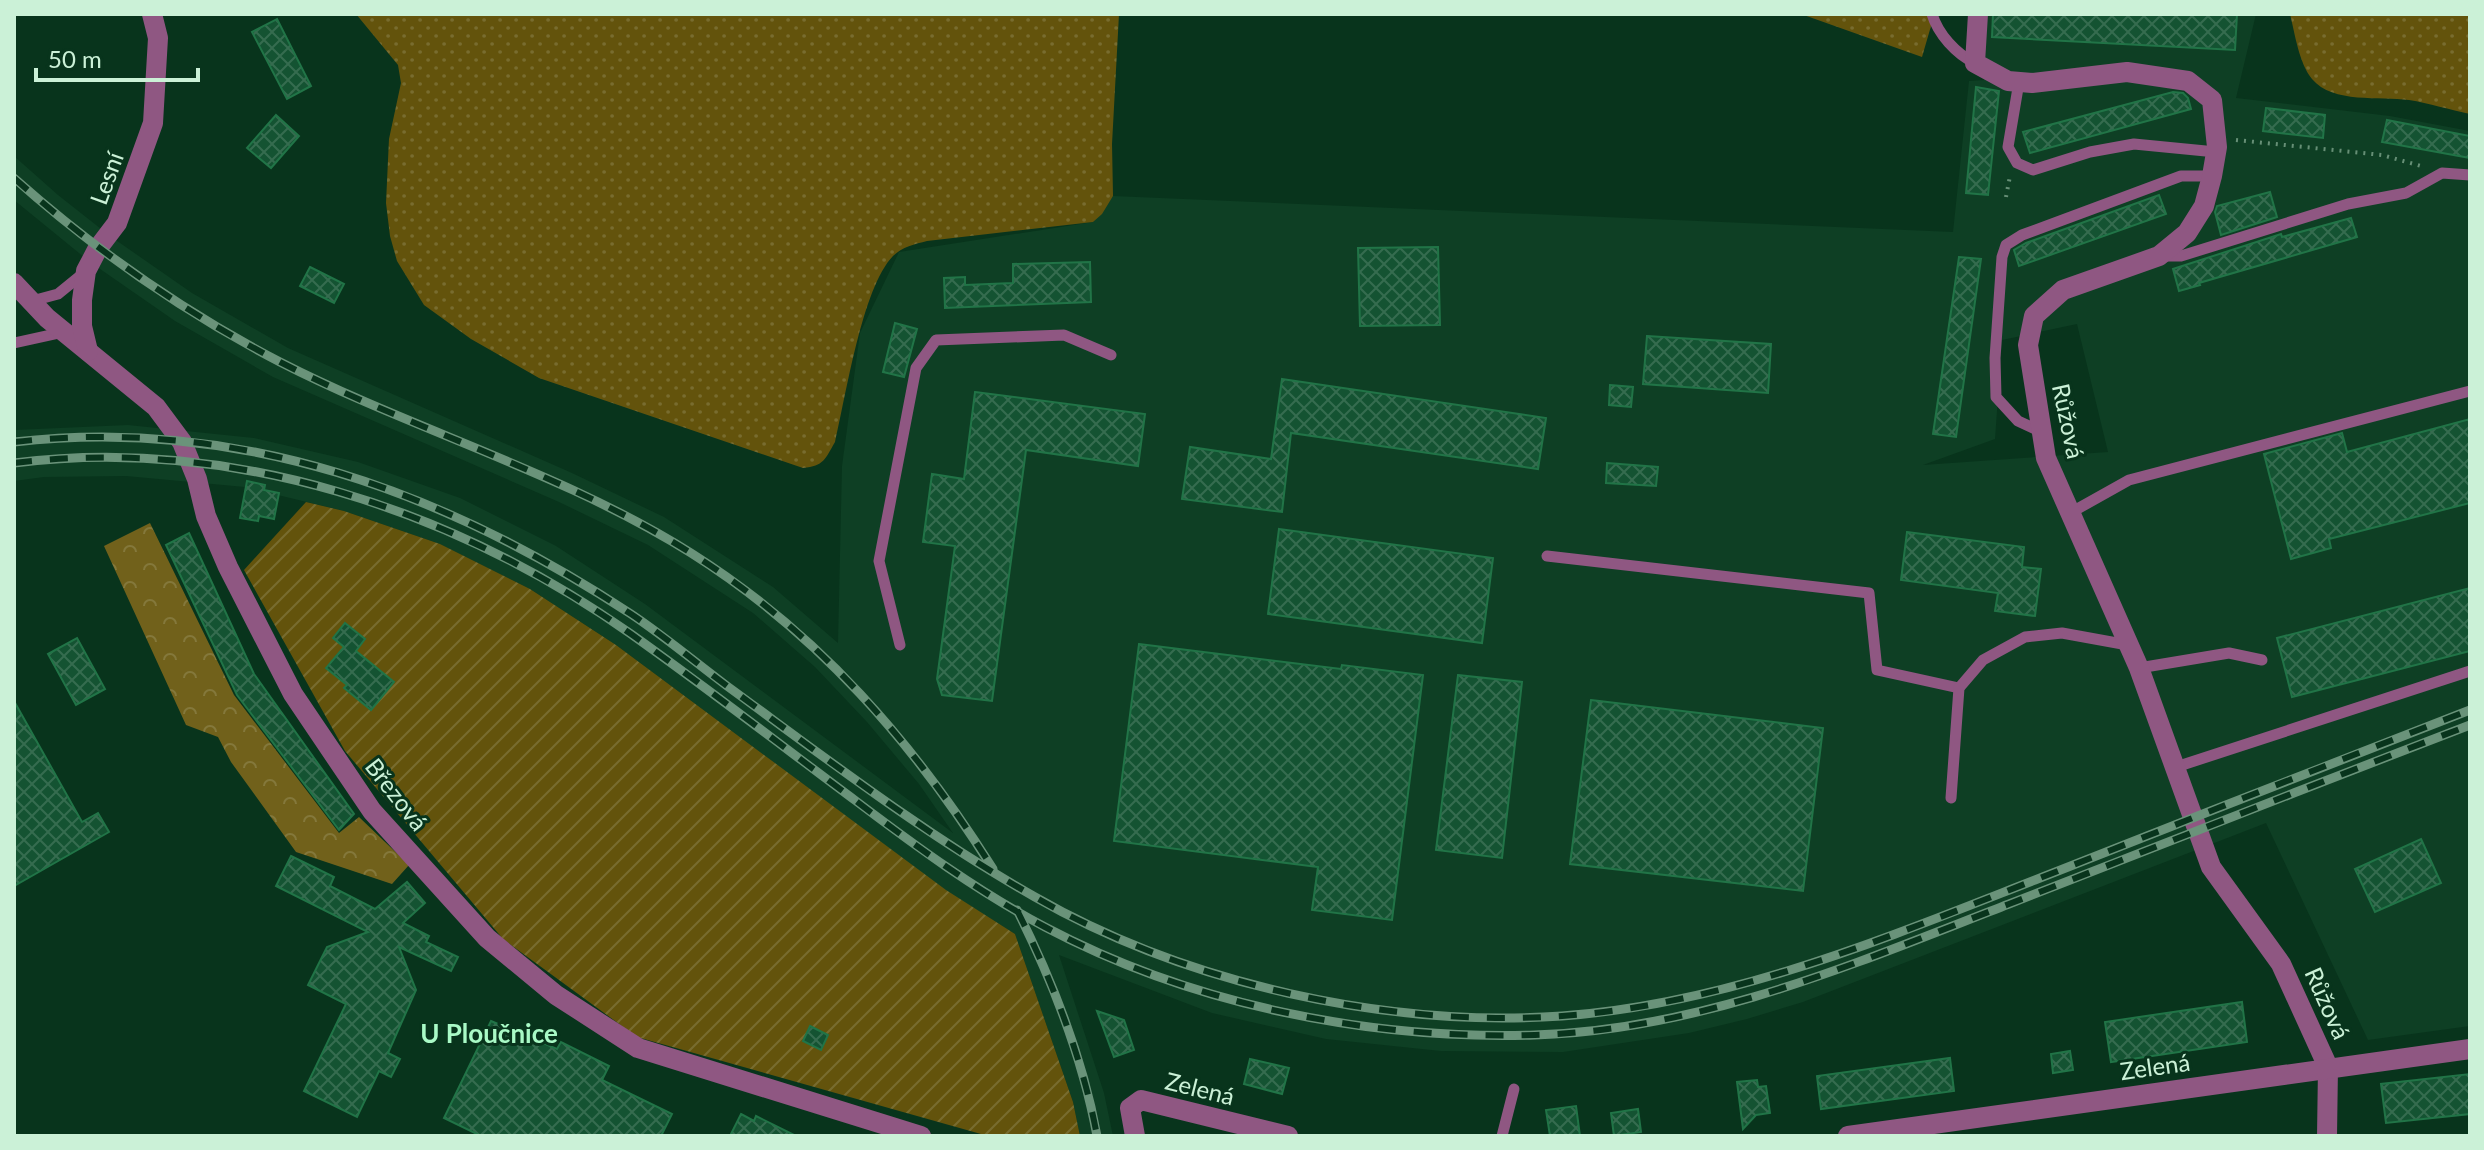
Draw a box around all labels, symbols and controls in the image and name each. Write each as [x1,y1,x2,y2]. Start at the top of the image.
scale bar [36,32,198,82]
text: 50 m [48,44,102,73]
street label: Lesní [83,147,129,208]
street label: Růžová [2047,381,2091,461]
street label: Březová [360,752,434,836]
street label: Růžová [2299,962,2357,1044]
district label: U Ploučnice [420,1017,558,1049]
street label: Zelená [2118,1047,2192,1085]
street label: Zelená [1162,1065,1238,1111]

